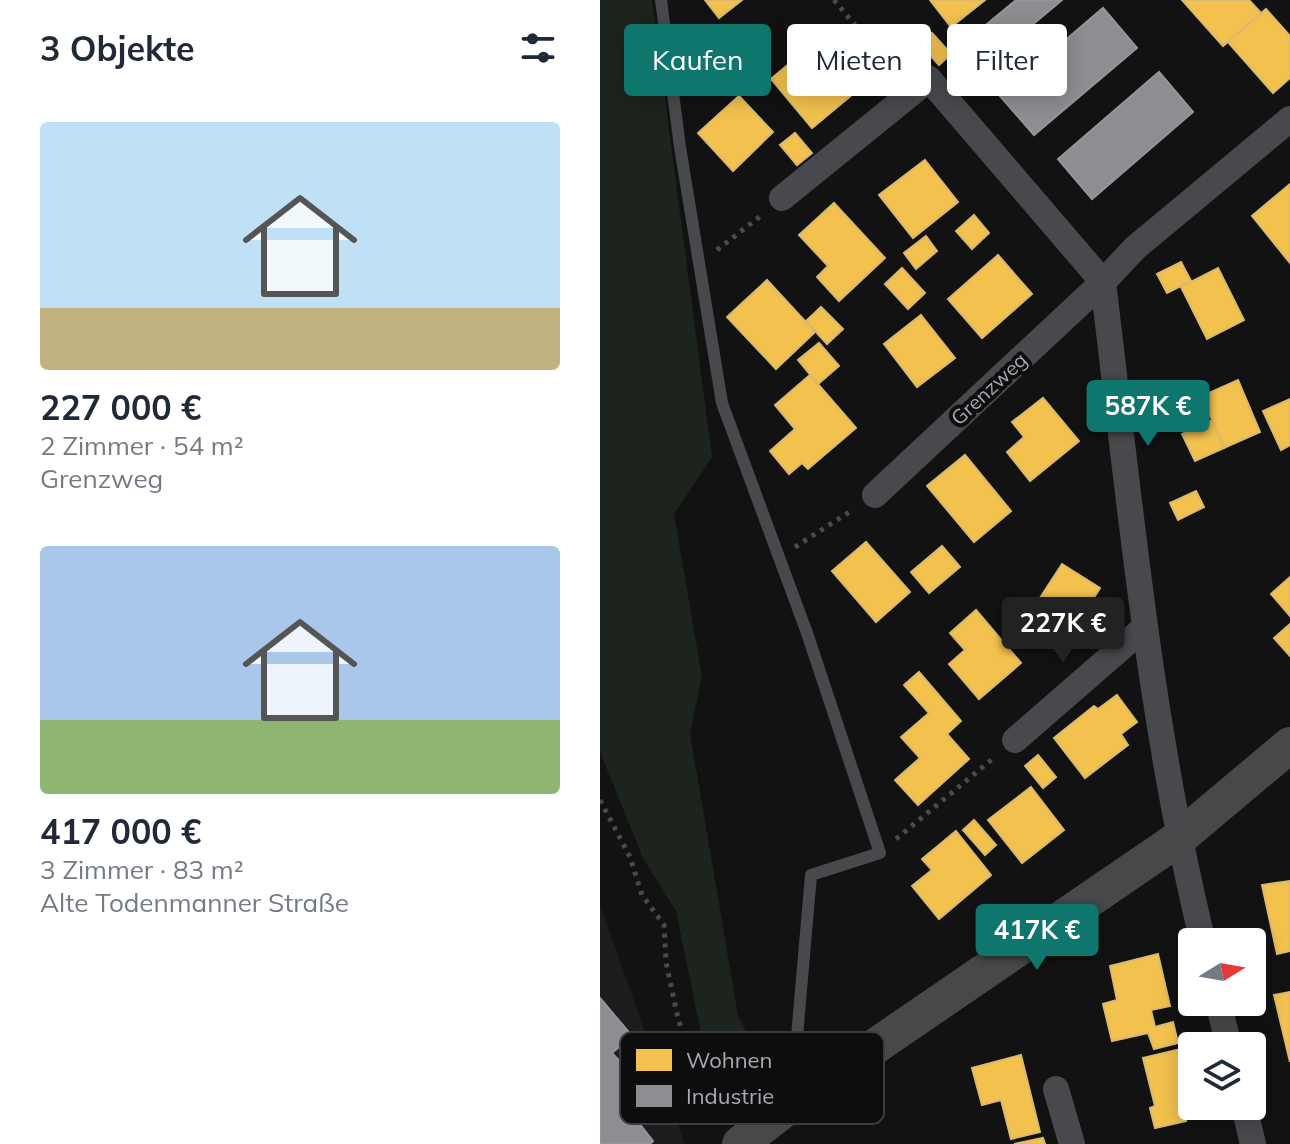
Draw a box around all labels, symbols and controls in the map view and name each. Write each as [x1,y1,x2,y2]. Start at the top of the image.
chip: Kaufen [624,24,771,96]
chip: Mieten [787,24,931,96]
chip: Filter [947,24,1067,96]
icon: filters [516,26,560,70]
text: 3 Objekte [40,27,195,70]
icon: home [228,174,372,318]
street label: Grenzweg [945,347,1032,430]
pin: 587K € [1083,380,1213,448]
text: 227 000 € [40,386,201,429]
text: 587K € [1105,389,1191,422]
text: 2 Zimmer · 54 m² [40,429,244,462]
text: Grenzweg [40,462,163,495]
pin: 227K € [998,597,1128,665]
icon: home [228,598,372,742]
text: 227K € [1020,606,1106,639]
text: 417 000 € [40,810,201,853]
text: 3 Zimmer · 83 m² [40,853,244,886]
text: Alte Todenmanner Straße [40,886,349,919]
pin: 417K € [972,904,1102,972]
text: 417K € [994,913,1080,946]
north arrow [1178,928,1266,1016]
map controls [1178,928,1266,1120]
legend [620,1032,884,1124]
button: layers [1178,1032,1266,1120]
text: Wohnen [686,1046,772,1074]
text: Industrie [686,1082,774,1110]

